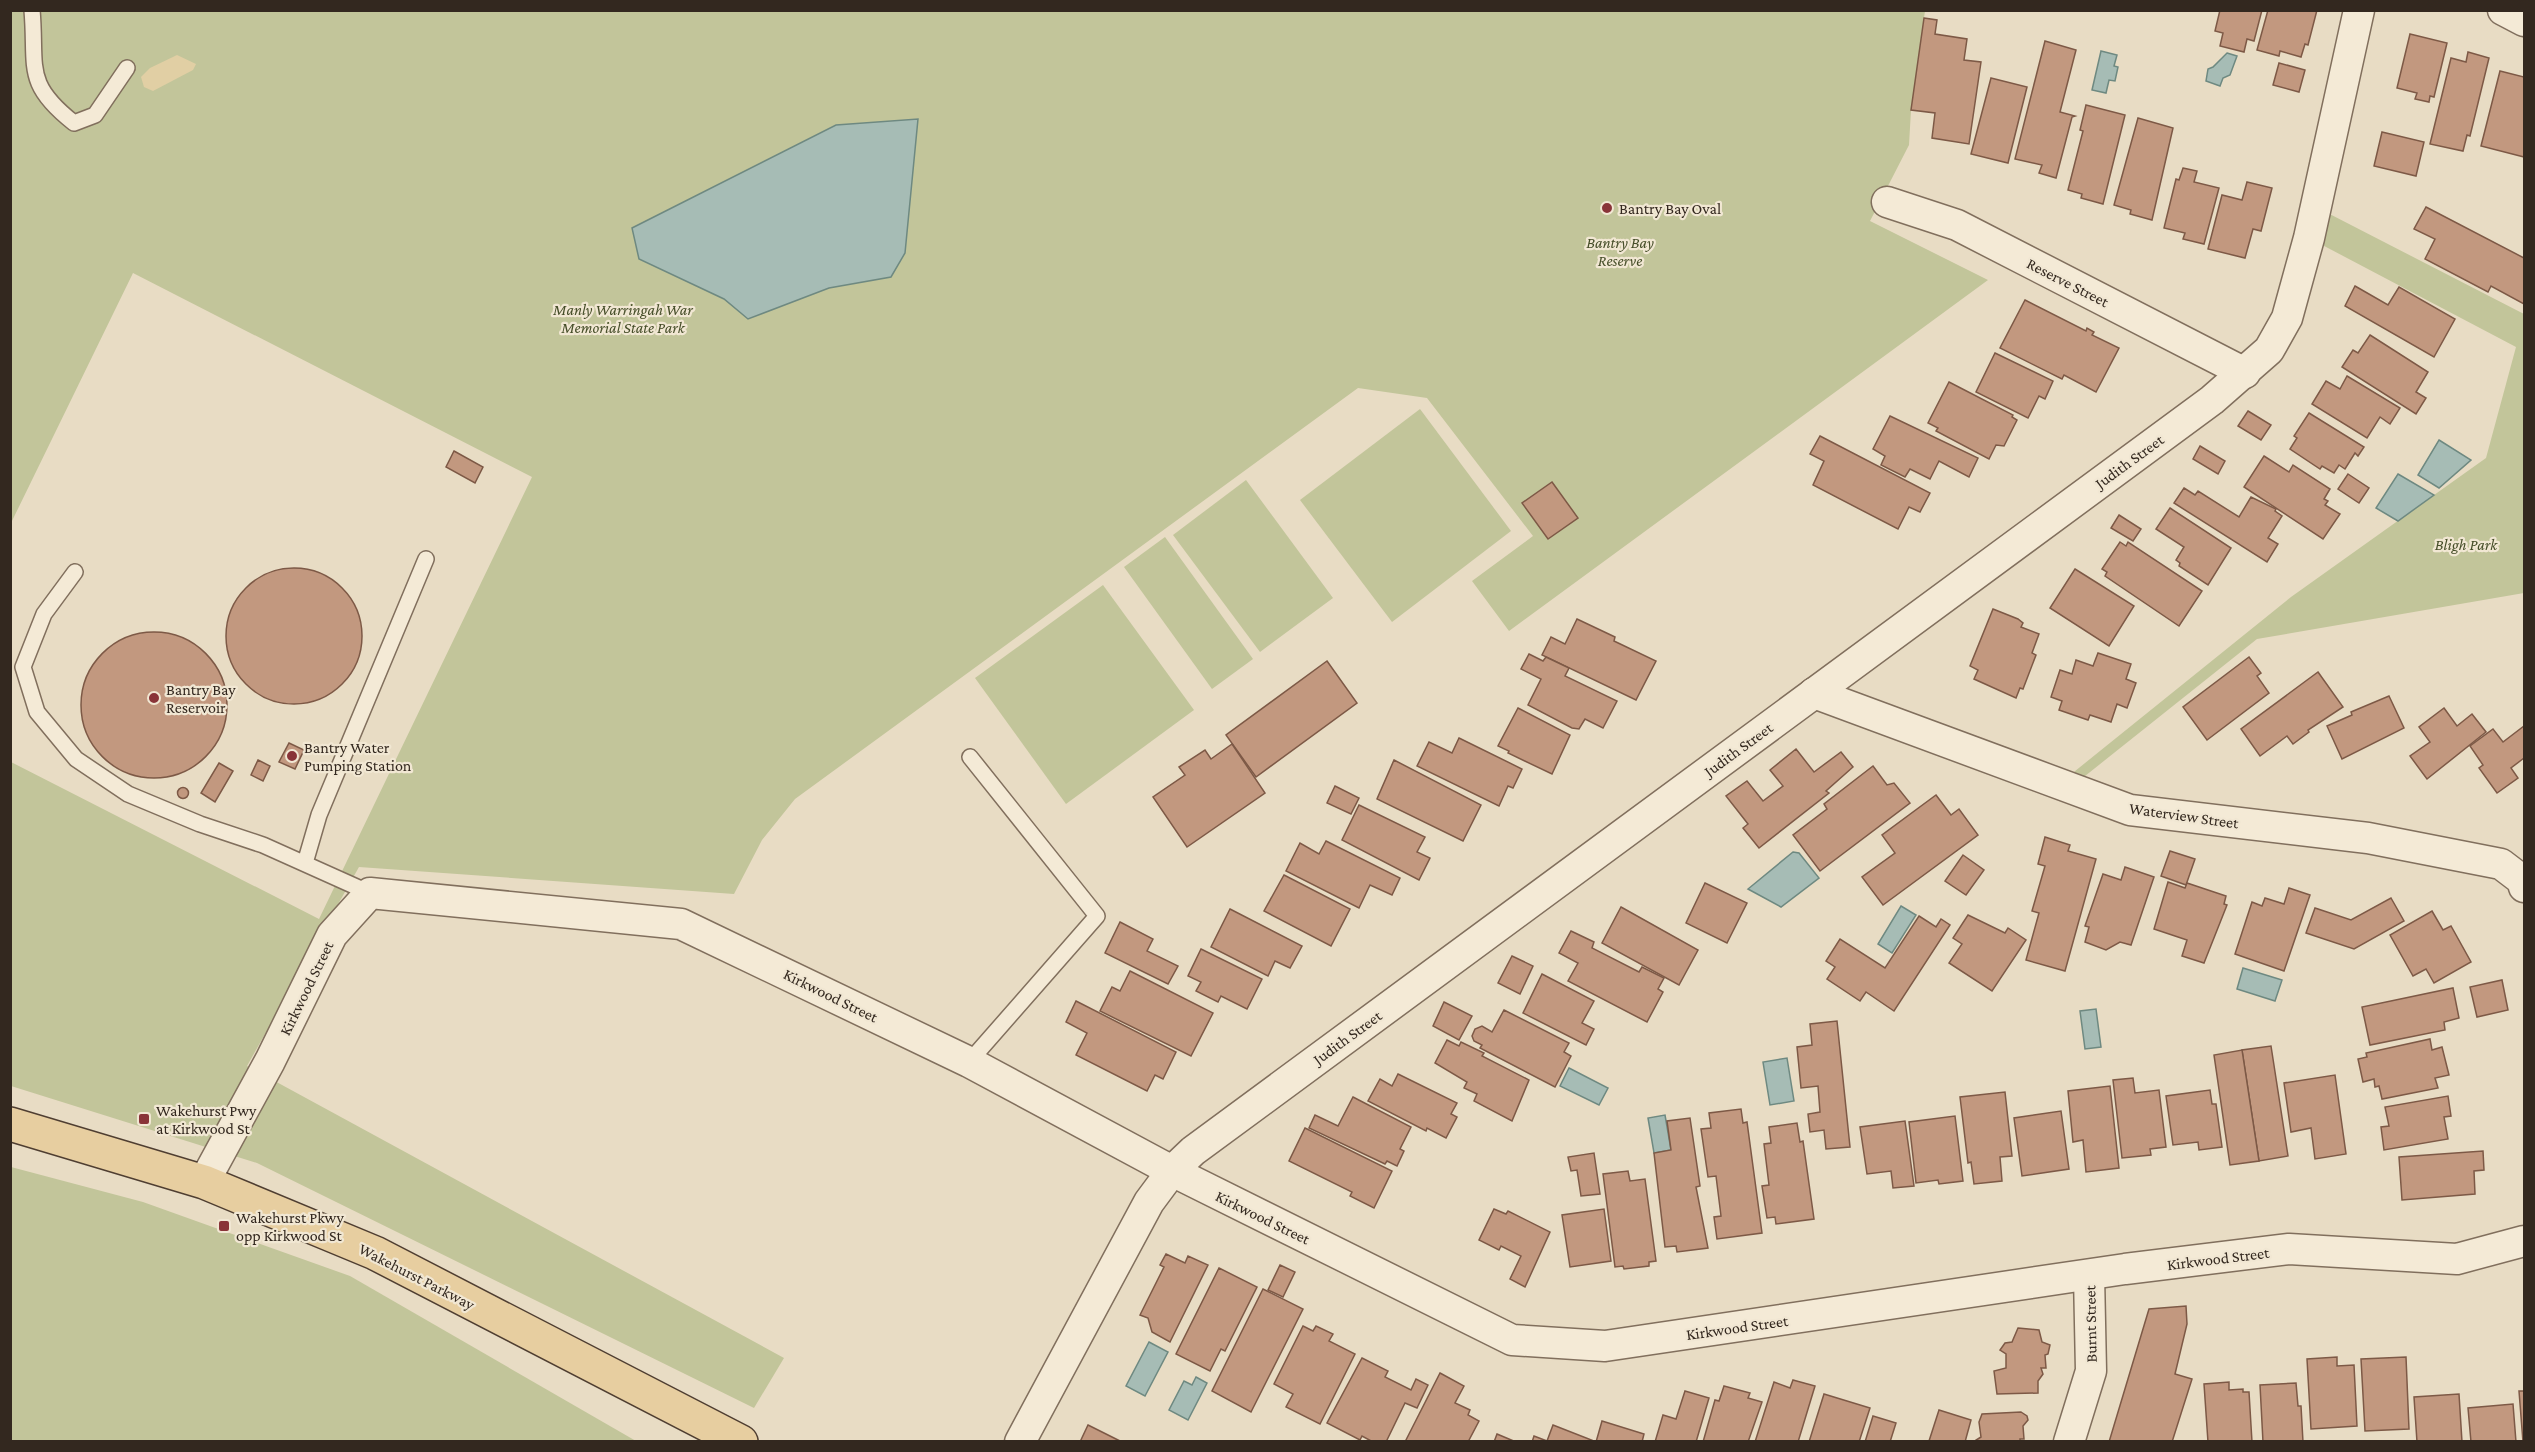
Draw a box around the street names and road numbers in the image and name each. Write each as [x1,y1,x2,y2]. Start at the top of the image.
street label: Reserve Street [2024,255,2112,311]
street label: Judith Street [2090,431,2168,494]
street label: Judith Street [1699,719,1777,782]
street label: Waterview Street [2128,799,2240,832]
street label: Kirkwood Street [276,938,337,1038]
street label: Kirkwood Street [781,965,881,1026]
street label: Judith Street [1308,1007,1386,1070]
street label: Kirkwood Street [1213,1187,1313,1248]
street label: Wakehurst Parkway [356,1240,478,1314]
street label: Kirkwood Street [2166,1244,2271,1273]
street label: Burnt Street [2081,1284,2100,1363]
street label: Kirkwood Street [1685,1312,1790,1343]

